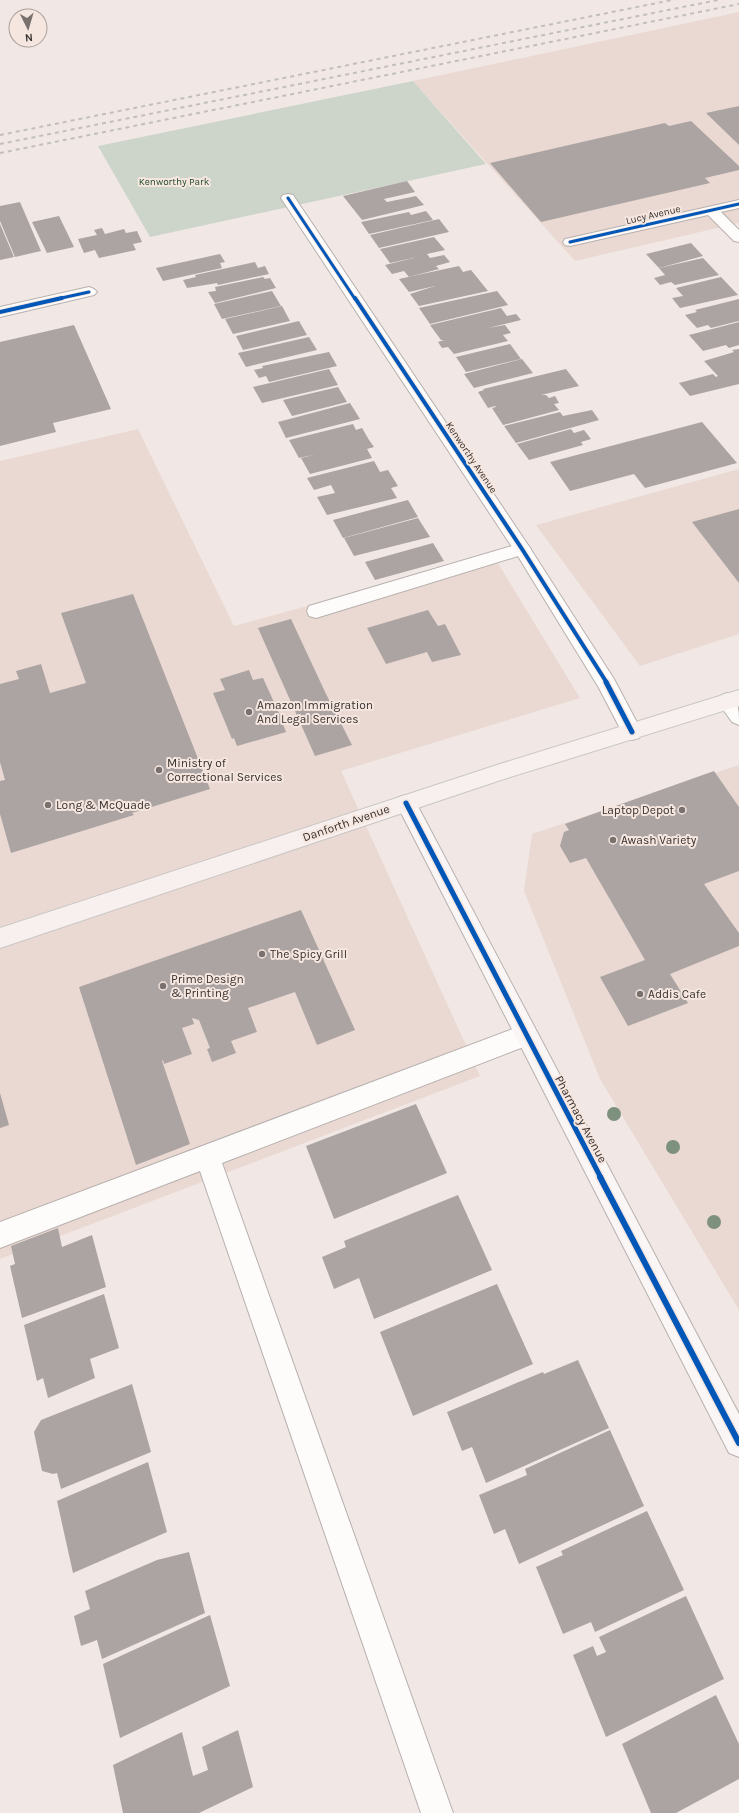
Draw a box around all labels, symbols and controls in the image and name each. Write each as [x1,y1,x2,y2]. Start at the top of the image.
north arrow [8,8,48,48]
text: N [24,31,33,44]
park label: Kenworthy Park [139,176,210,188]
street label: Lucy Avenue [625,203,682,227]
street label: Kenworthy Avenue [443,420,499,495]
place label: Amazon Immigration And Legal Services [257,698,373,726]
marker: Amazon Immigration And Legal Services [244,707,254,717]
place label: Ministry of Correctional Services [167,756,283,784]
marker: Ministry of Correctional Services [154,765,164,775]
place label: Long & McQuade [56,798,150,812]
marker: Long & McQuade [43,800,53,810]
street label: Danforth Avenue [301,802,391,844]
place label: Laptop Depot [602,803,674,817]
marker: Laptop Depot [677,805,687,815]
place label: Awash Variety [621,833,697,847]
marker: Awash Variety [608,835,618,845]
place label: The Spicy Grill [270,947,347,961]
marker: The Spicy Grill [257,949,267,959]
place label: Prime Design & Printing [171,972,244,1000]
marker: Prime Design & Printing [158,981,168,991]
place label: Addis Cafe [648,987,706,1001]
marker: Addis Cafe [635,989,645,999]
street label: Pharmacy Avenue [552,1073,610,1165]

